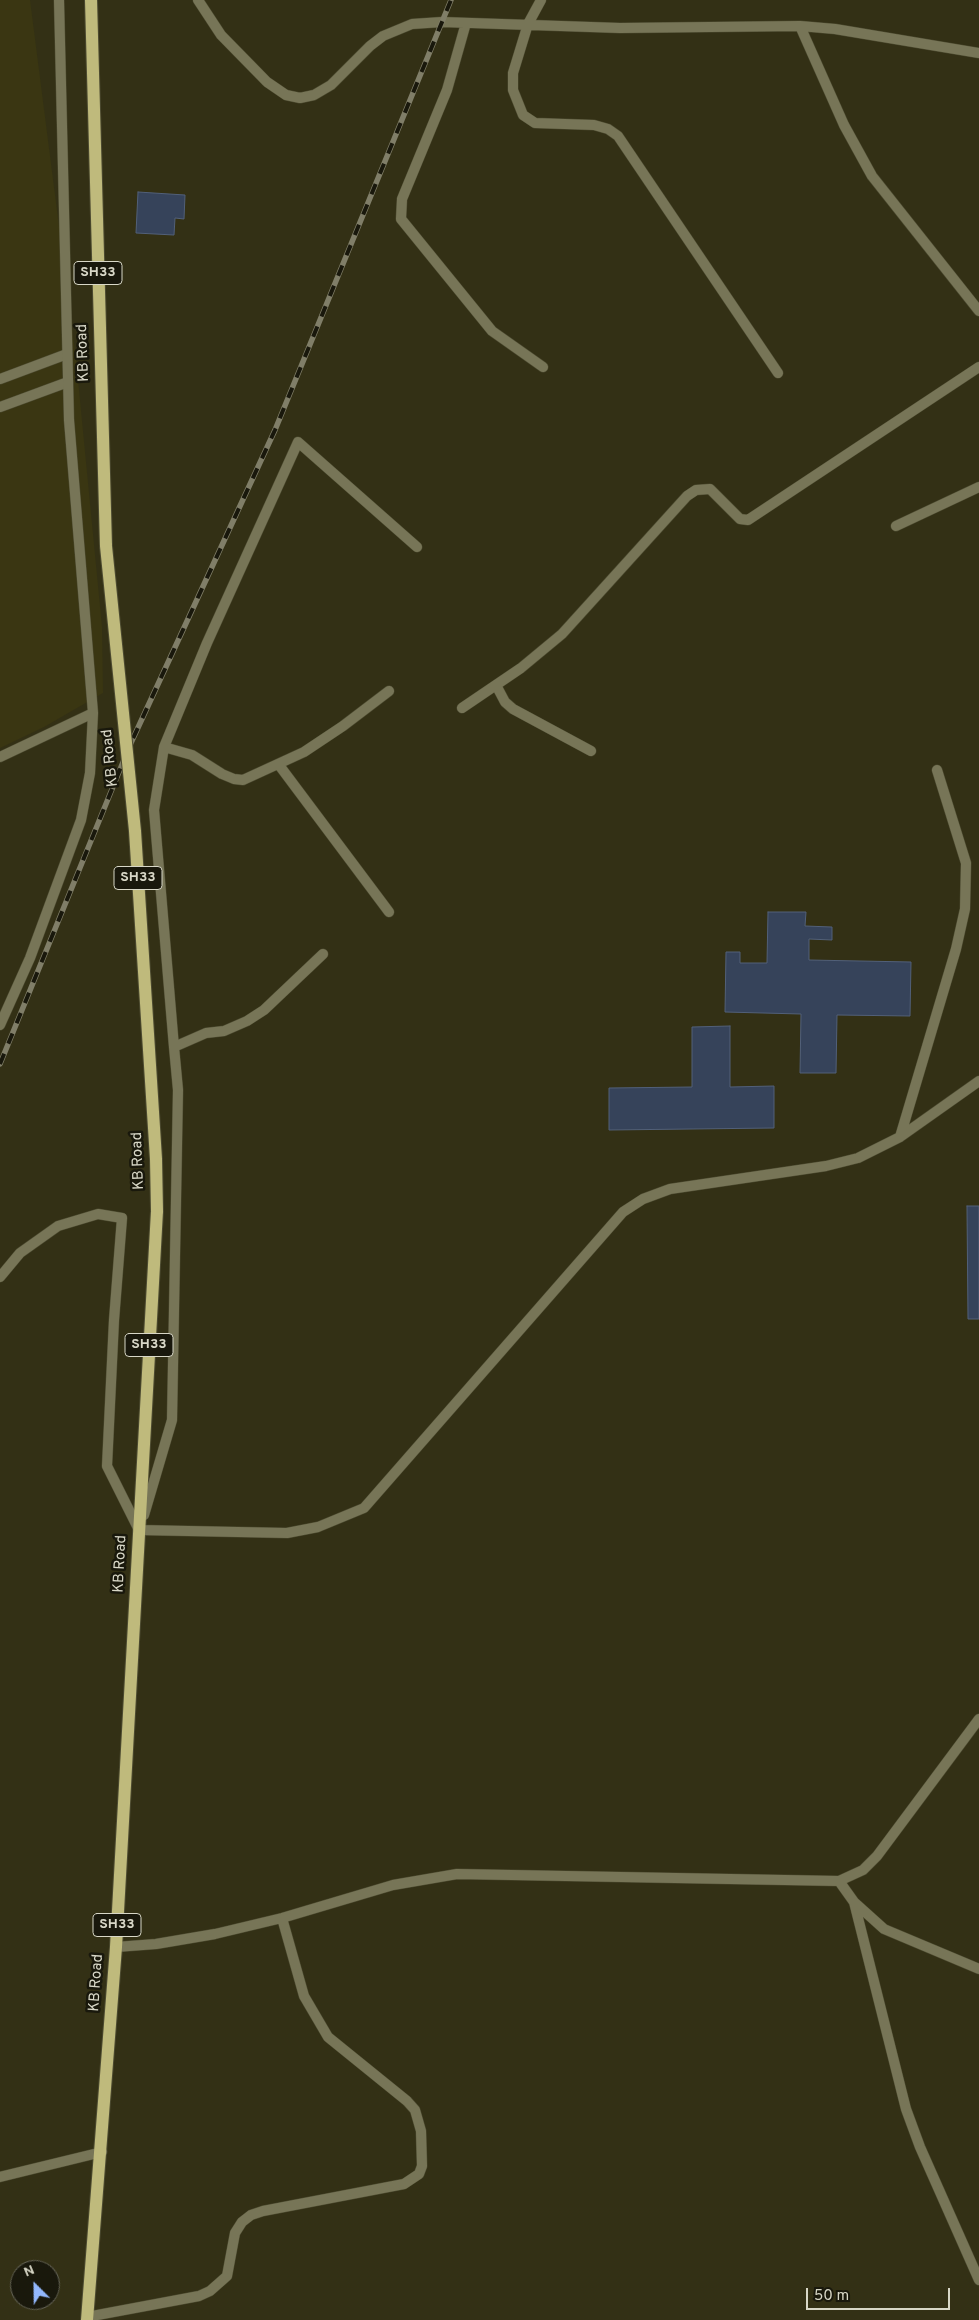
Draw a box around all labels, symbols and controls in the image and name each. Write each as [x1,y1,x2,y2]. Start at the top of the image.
road number: SH33 [74,262,122,284]
street label: KB Road [74,324,94,382]
street label: KB Road [99,728,123,788]
road number: SH33 [114,866,162,890]
street label: KB Road [129,1132,149,1190]
road number: SH33 [125,1334,173,1356]
street label: KB Road [110,1535,132,1593]
road number: SH33 [93,1914,141,1936]
street label: KB Road [86,1953,108,2013]
north arrow [10,2260,60,2310]
text: N [21,2262,37,2281]
scale bar [809,2278,953,2310]
text: 50 m [814,2287,849,2306]

